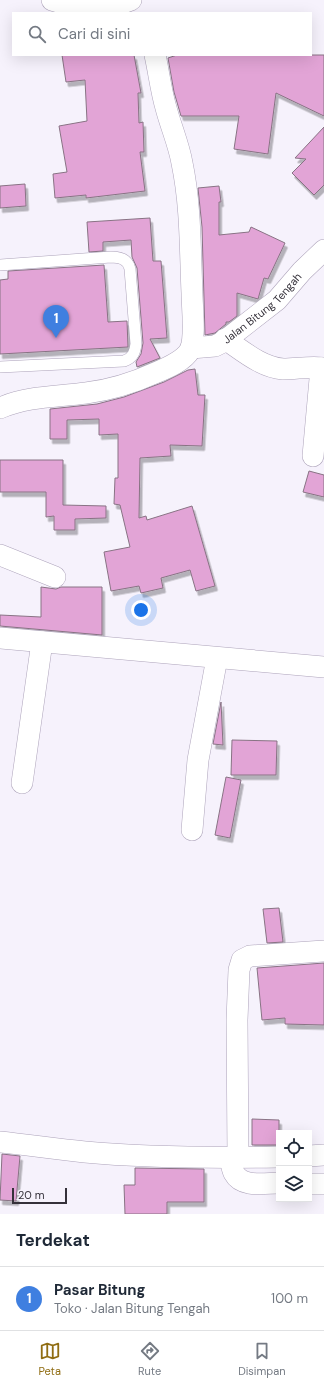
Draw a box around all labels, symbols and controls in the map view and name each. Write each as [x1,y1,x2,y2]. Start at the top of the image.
search box [12,12,312,56]
icon: search [26,23,48,45]
text: Cari di sini [58,24,130,44]
street label: Jalan Bitung Tengah [220,270,304,347]
pin: 1 [43,305,69,338]
your location [131,600,151,620]
map controls [276,1130,312,1202]
button: locate [276,1130,312,1166]
button: layers [276,1166,312,1202]
scale bar [12,1186,67,1205]
text: 20 m [18,1188,44,1202]
text: Terdekat [16,1229,90,1251]
text: Pasar Bitung [54,1280,146,1300]
text: 1 [27,1290,31,1307]
text: 100 m [271,1290,308,1307]
text: Toko · Jalan Bitung Tengah [54,1300,210,1317]
tab: Peta [38,1340,61,1378]
tab: Rute [138,1340,161,1378]
tab: Disimpan [238,1340,285,1378]

